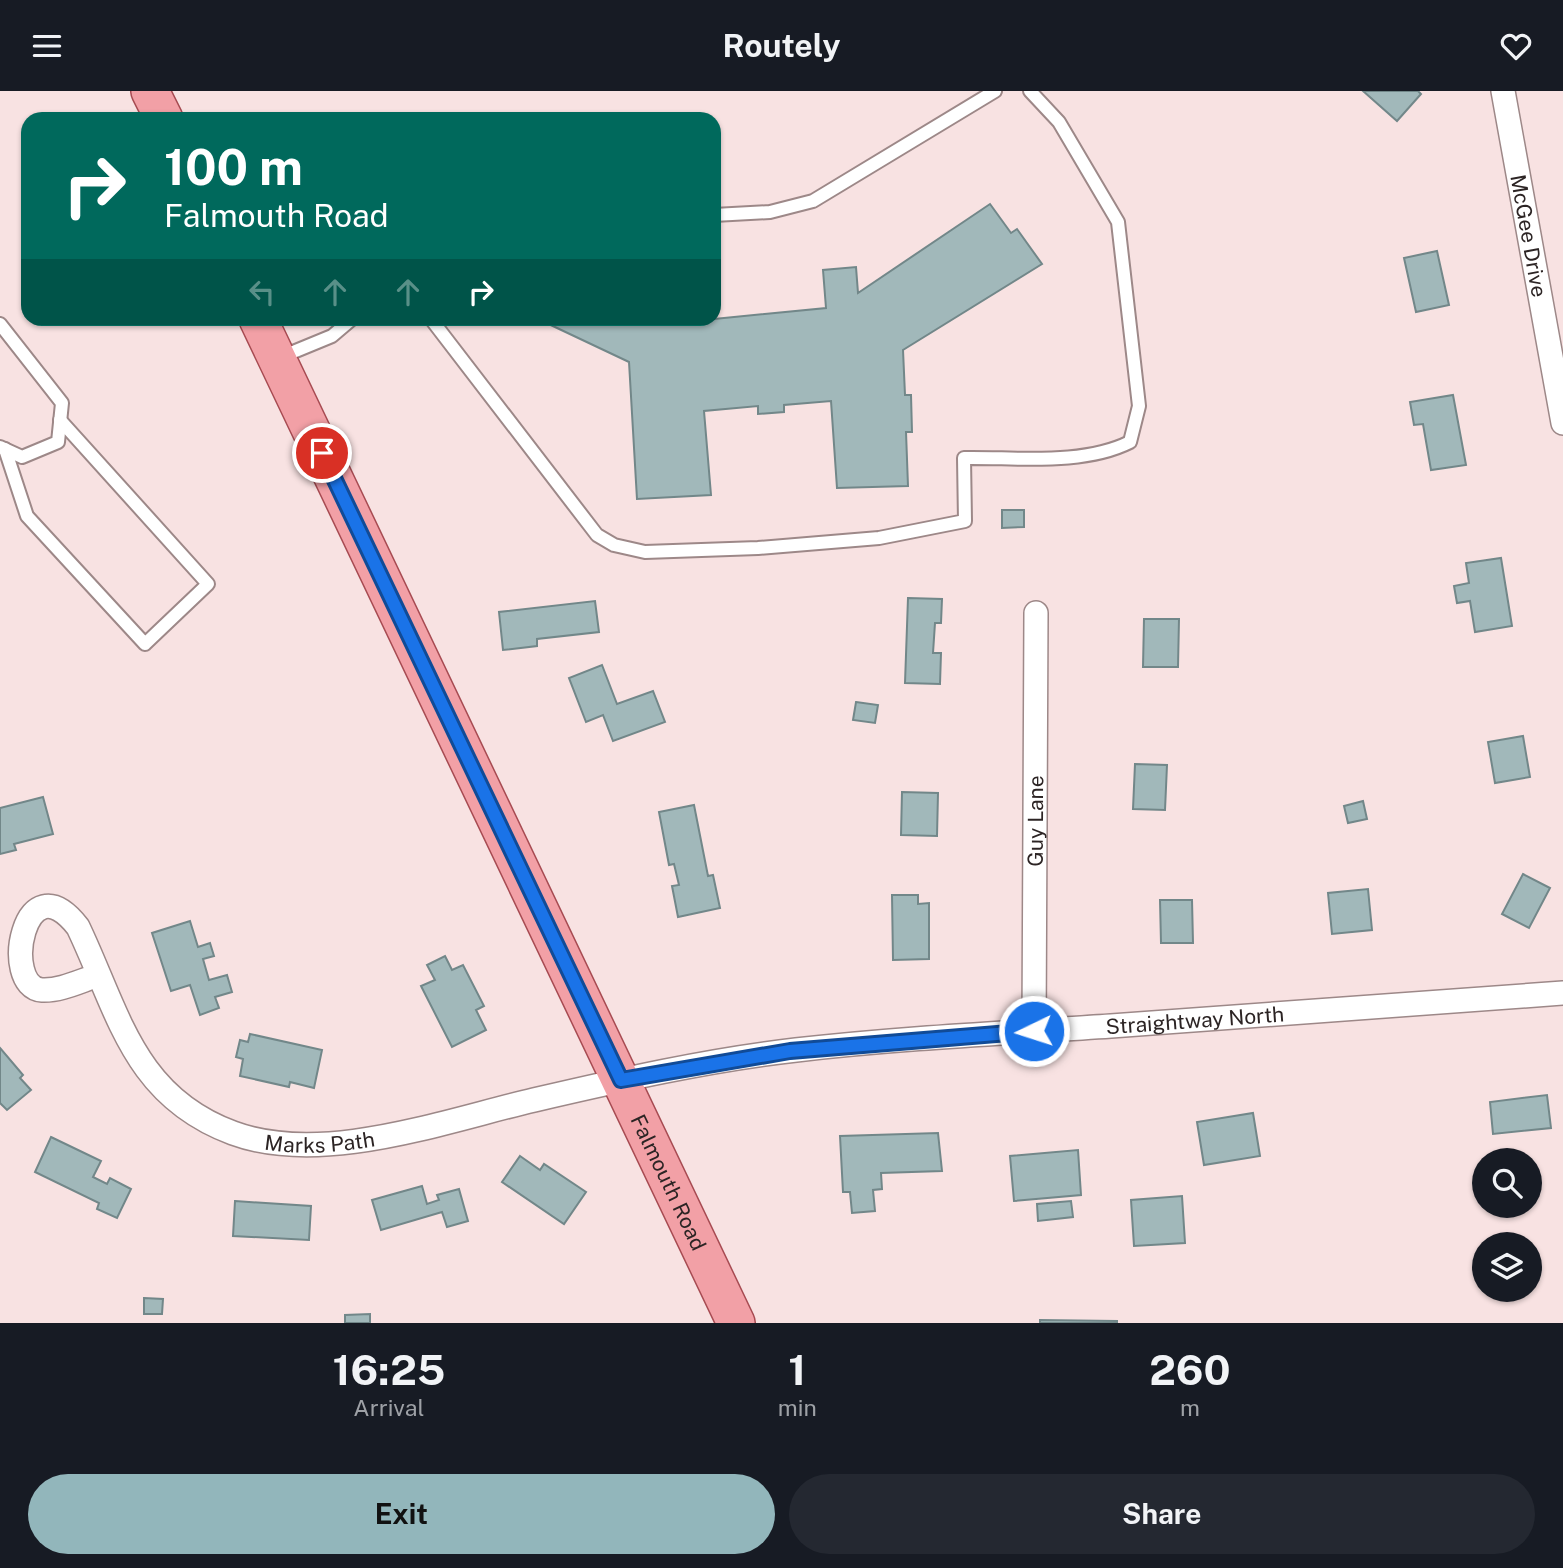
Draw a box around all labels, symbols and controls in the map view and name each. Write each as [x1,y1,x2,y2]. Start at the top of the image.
icon: menu [28,27,66,65]
text: Routely [723,27,841,64]
icon: heart [1497,27,1535,65]
text: 100 m [164,138,303,196]
icon: right [49,140,140,231]
street label: McGee Drive [1506,172,1553,299]
text: Falmouth Road [164,197,389,234]
icon: left [243,273,281,311]
icon: ahead [316,273,354,311]
icon: ahead [389,273,427,311]
icon: right [462,273,500,311]
pin [292,423,352,483]
icon: arrive [303,434,341,472]
street label: Guy Lane [1022,775,1048,867]
position arrow [997,994,1071,1068]
street label: Straightway North [1105,1001,1285,1039]
street label: Falmouth Road [626,1110,712,1254]
street label: Marks Path [263,1126,377,1157]
map controls [1472,1148,1542,1302]
button: search [1472,1148,1542,1218]
button: layers [1472,1232,1542,1302]
text: 16:25 [332,1345,445,1394]
text: 1 [788,1345,806,1394]
text: 260 [1149,1345,1231,1394]
text: Arrival [353,1394,424,1421]
text: min [778,1394,817,1421]
text: m [1180,1394,1200,1421]
button: Exit [28,1474,775,1554]
button: Share [789,1474,1535,1554]

